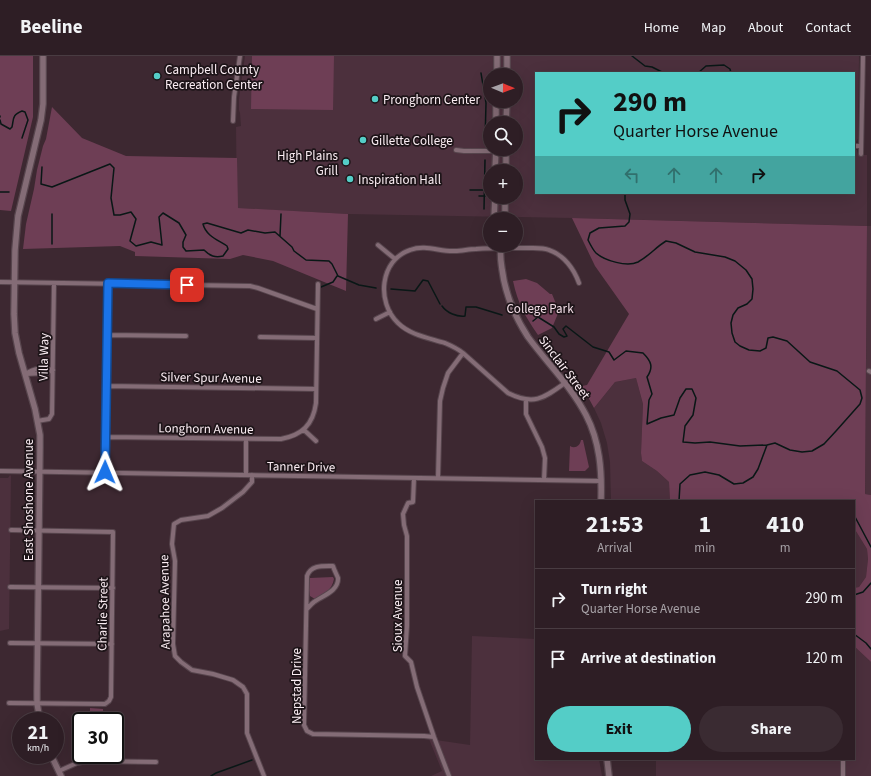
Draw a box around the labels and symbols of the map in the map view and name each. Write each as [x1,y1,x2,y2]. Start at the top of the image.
place label: Campbell County Recreation Center [165,61,263,94]
north arrow [483,68,523,108]
marker: Campbell County Recreation Center [152,71,162,81]
place label: Pronghorn Center [383,91,480,109]
marker: Pronghorn Center [370,94,380,104]
place label: Gillette College [371,132,453,150]
marker: Gillette College [358,135,368,145]
place label: High Plains Grill [277,147,339,180]
marker: High Plains Grill [341,157,351,167]
place label: Inspiration Hall [358,171,441,189]
marker: Inspiration Hall [345,174,355,184]
pin [170,268,204,302]
park label: College Park [506,300,574,318]
street label: Sinclair Street [534,332,595,404]
street label: Villa Way [35,333,53,381]
street label: Silver Spur Avenue [160,368,262,388]
street label: Longhorn Avenue [158,419,254,439]
street label: East Shoshone Avenue [20,439,38,561]
position arrow [84,451,126,493]
street label: Tanner Drive [267,457,335,477]
street label: Arapahoe Avenue [155,555,175,649]
street label: Charlie Street [93,576,113,651]
street label: Sioux Avenue [389,580,407,652]
street label: Nepstad Drive [288,648,306,724]
speed limit sign: 30 [72,712,124,764]

